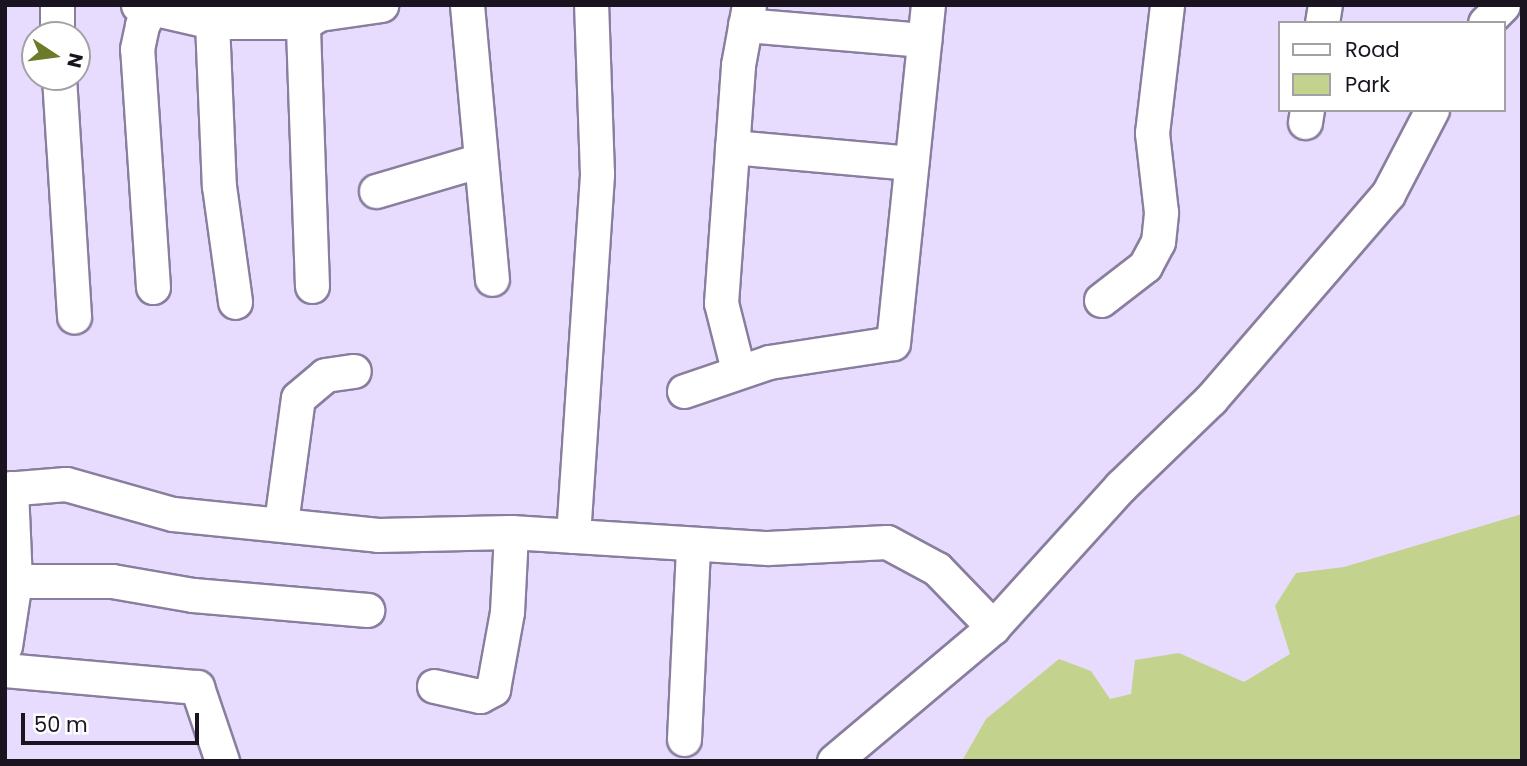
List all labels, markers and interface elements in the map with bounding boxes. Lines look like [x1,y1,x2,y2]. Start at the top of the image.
north arrow [21,21,91,91]
legend [1278,21,1506,112]
text: Road [1345,35,1400,64]
text: N [60,50,90,70]
text: Park [1345,70,1390,99]
scale bar [24,700,203,744]
text: 50 m [34,710,88,739]

